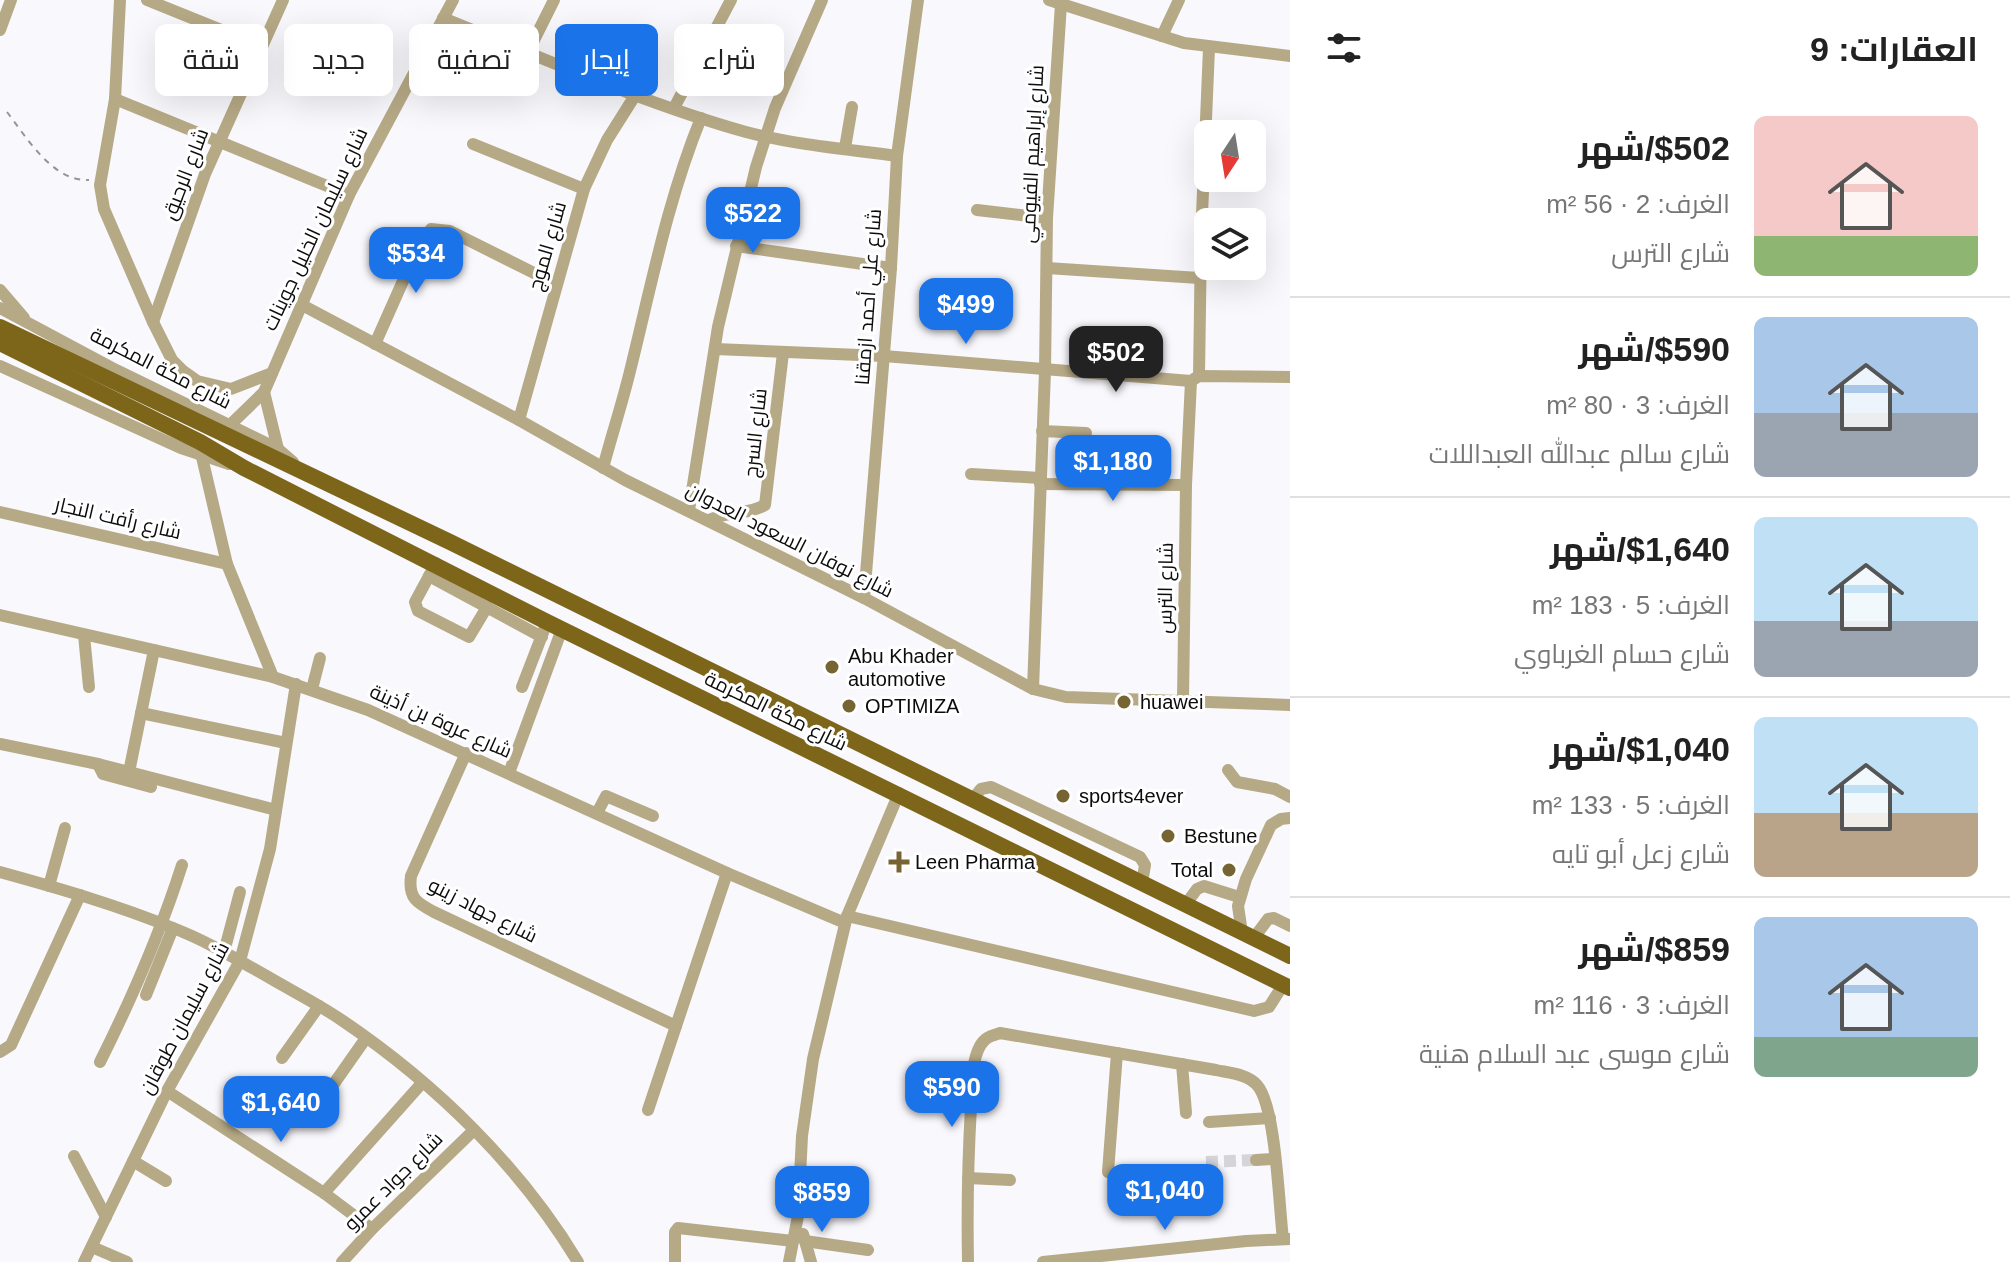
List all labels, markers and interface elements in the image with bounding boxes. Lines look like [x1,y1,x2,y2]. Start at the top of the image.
chip: شقة [155,24,268,96]
chip: جديد [284,24,393,96]
chip: تصفية [409,24,539,96]
chip: إيجار [555,24,658,96]
chip: شراء [674,24,784,96]
icon: filters [1322,26,1366,70]
text: العقارات: 9 [1810,30,1978,68]
street label: شارع إبراهيم الفيومي [1016,64,1053,244]
north arrow [1194,120,1266,192]
map controls [1194,120,1266,280]
street label: شارع سليمان الخليل جوينات [258,124,374,335]
street label: شارع الرحيق [158,125,215,224]
text: $502/شهر [1578,129,1730,167]
icon: home [1818,148,1914,244]
pin: $522 [706,187,800,255]
text: الغرف: 2 · 56 m² [1546,189,1730,219]
text: $522 [724,198,782,228]
street label: شارع الموج [524,199,573,294]
street label: شارع علي أحمد ازمقنا [850,208,890,386]
button: layers [1194,208,1266,280]
pin: $534 [369,227,463,295]
text: $534 [387,238,445,268]
text: شارع الترس [1611,238,1730,268]
pin: $499 [919,278,1013,346]
text: $499 [937,289,995,319]
street label: شارع مكة المكرمة [85,323,235,416]
pin: $502 [1069,326,1163,394]
text: $590/شهر [1578,330,1730,368]
text: $502 [1087,337,1145,367]
icon: home [1818,349,1914,445]
street label: شارع السرج [739,387,774,479]
text: الغرف: 3 · 80 m² [1546,390,1730,420]
pin: $1,180 [1048,435,1178,503]
text: شارع سالم عبدالله العبداللات [1429,439,1730,469]
text: $1,180 [1073,446,1153,476]
street label: شارع نوفان السعود العدوان [681,478,897,605]
street label: شارع رأفت النجار [51,492,184,546]
text: $1,640/شهر [1550,530,1730,568]
street label: شارع الترس [1153,542,1180,634]
icon: home [1818,549,1914,645]
text: الغرف: 5 · 183 m² [1532,590,1730,620]
text: شارع حسام الغرباوي [1514,639,1730,669]
place label: Abu Khader automotive [848,645,954,690]
marker: Abu Khader automotive [823,658,841,676]
street label: شارع مكة المكرمة [700,667,851,758]
street label: شارع عروة بن أذينة [365,679,516,765]
place label: huawei [1140,691,1203,713]
marker: huawei [1115,693,1133,711]
place label: OPTIMIZA [865,695,960,717]
marker: OPTIMIZA [840,697,858,715]
text: $1,040/شهر [1550,730,1730,768]
icon: home [1818,749,1914,845]
place label: sports4ever [1079,785,1184,807]
marker: sports4ever [1054,787,1072,805]
text: الغرف: 5 · 133 m² [1532,790,1730,820]
place label: Bestune [1184,825,1257,847]
marker: Bestune [1159,827,1177,845]
text: شارع زعل أبو تايه [1552,839,1730,869]
place label: Leen Pharma [915,851,1036,873]
marker: Leen Pharma [890,853,908,871]
place label: Total [1171,859,1213,881]
marker: Total [1220,861,1238,879]
street label: شارع جهاد زينو [423,873,541,950]
text: $859/شهر [1578,930,1730,968]
street label: شارع سليمان طوقان [135,938,236,1099]
icon: home [1818,949,1914,1045]
text: الغرف: 3 · 116 m² [1534,990,1730,1020]
text: شارع موسى عبد السلام هنية [1419,1039,1730,1069]
pin: $590 [905,1061,999,1129]
text: $590 [923,1072,981,1102]
pin: $1,640 [216,1076,346,1144]
text: $1,640 [241,1087,321,1117]
street label: شارع جواد عمرو [339,1127,449,1237]
pin: $1,040 [1100,1164,1230,1232]
pin: $859 [775,1166,869,1234]
text: $1,040 [1125,1175,1205,1205]
text: $859 [793,1177,851,1207]

